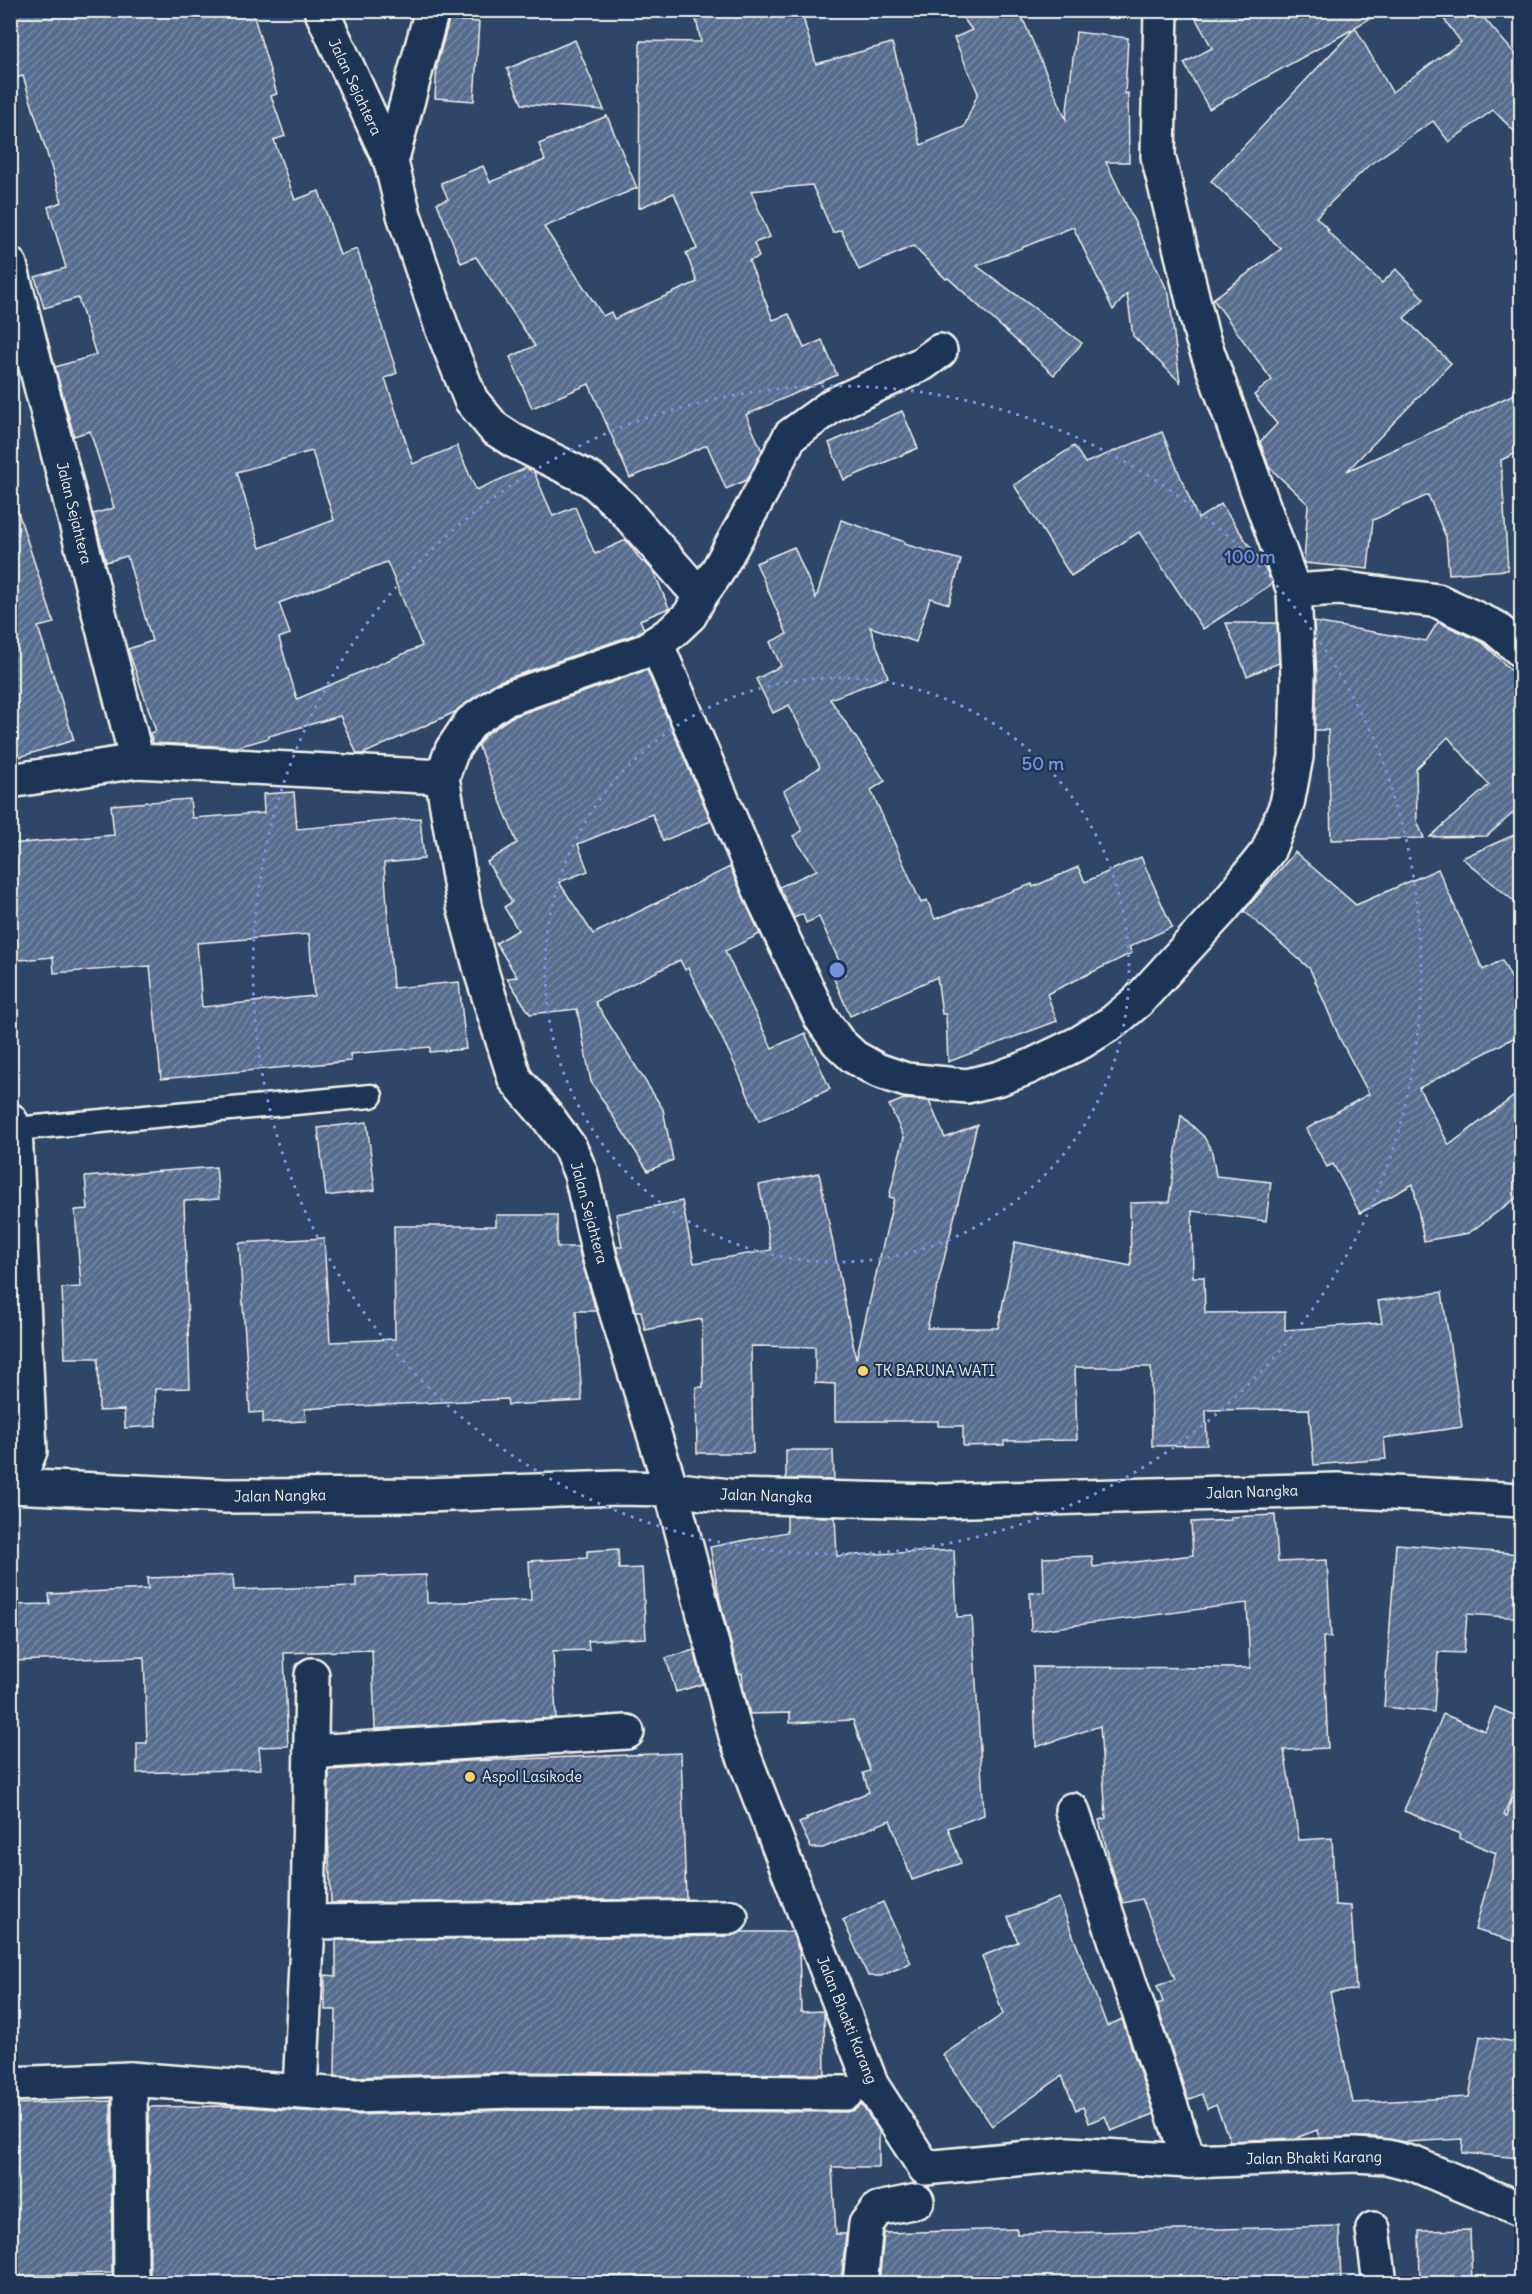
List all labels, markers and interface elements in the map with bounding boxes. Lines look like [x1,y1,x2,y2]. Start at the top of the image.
street label: Jalan Sejahtera [325,35,386,139]
street label: Jalan Sejahtera [53,460,96,566]
text: 100 m [1225,545,1276,568]
text: 50 m [1022,752,1064,775]
centre of rings [827,960,847,980]
street label: Jalan Sejahtera [567,1160,612,1266]
place label: TK BARUNA WATI [875,1361,995,1380]
marker: TK BARUNA WATI [856,1364,870,1378]
street label: Jalan Nangka [1206,1480,1299,1503]
street label: Jalan Nangka [720,1484,813,1507]
street label: Jalan Nangka [234,1485,327,1506]
place label: Aspol Lasikode [482,1767,582,1786]
marker: Aspol Lasikode [463,1770,477,1784]
street label: Jalan Bhakti Karang [813,1953,882,2087]
street label: Jalan Bhakti Karang [1246,2147,1382,2168]

